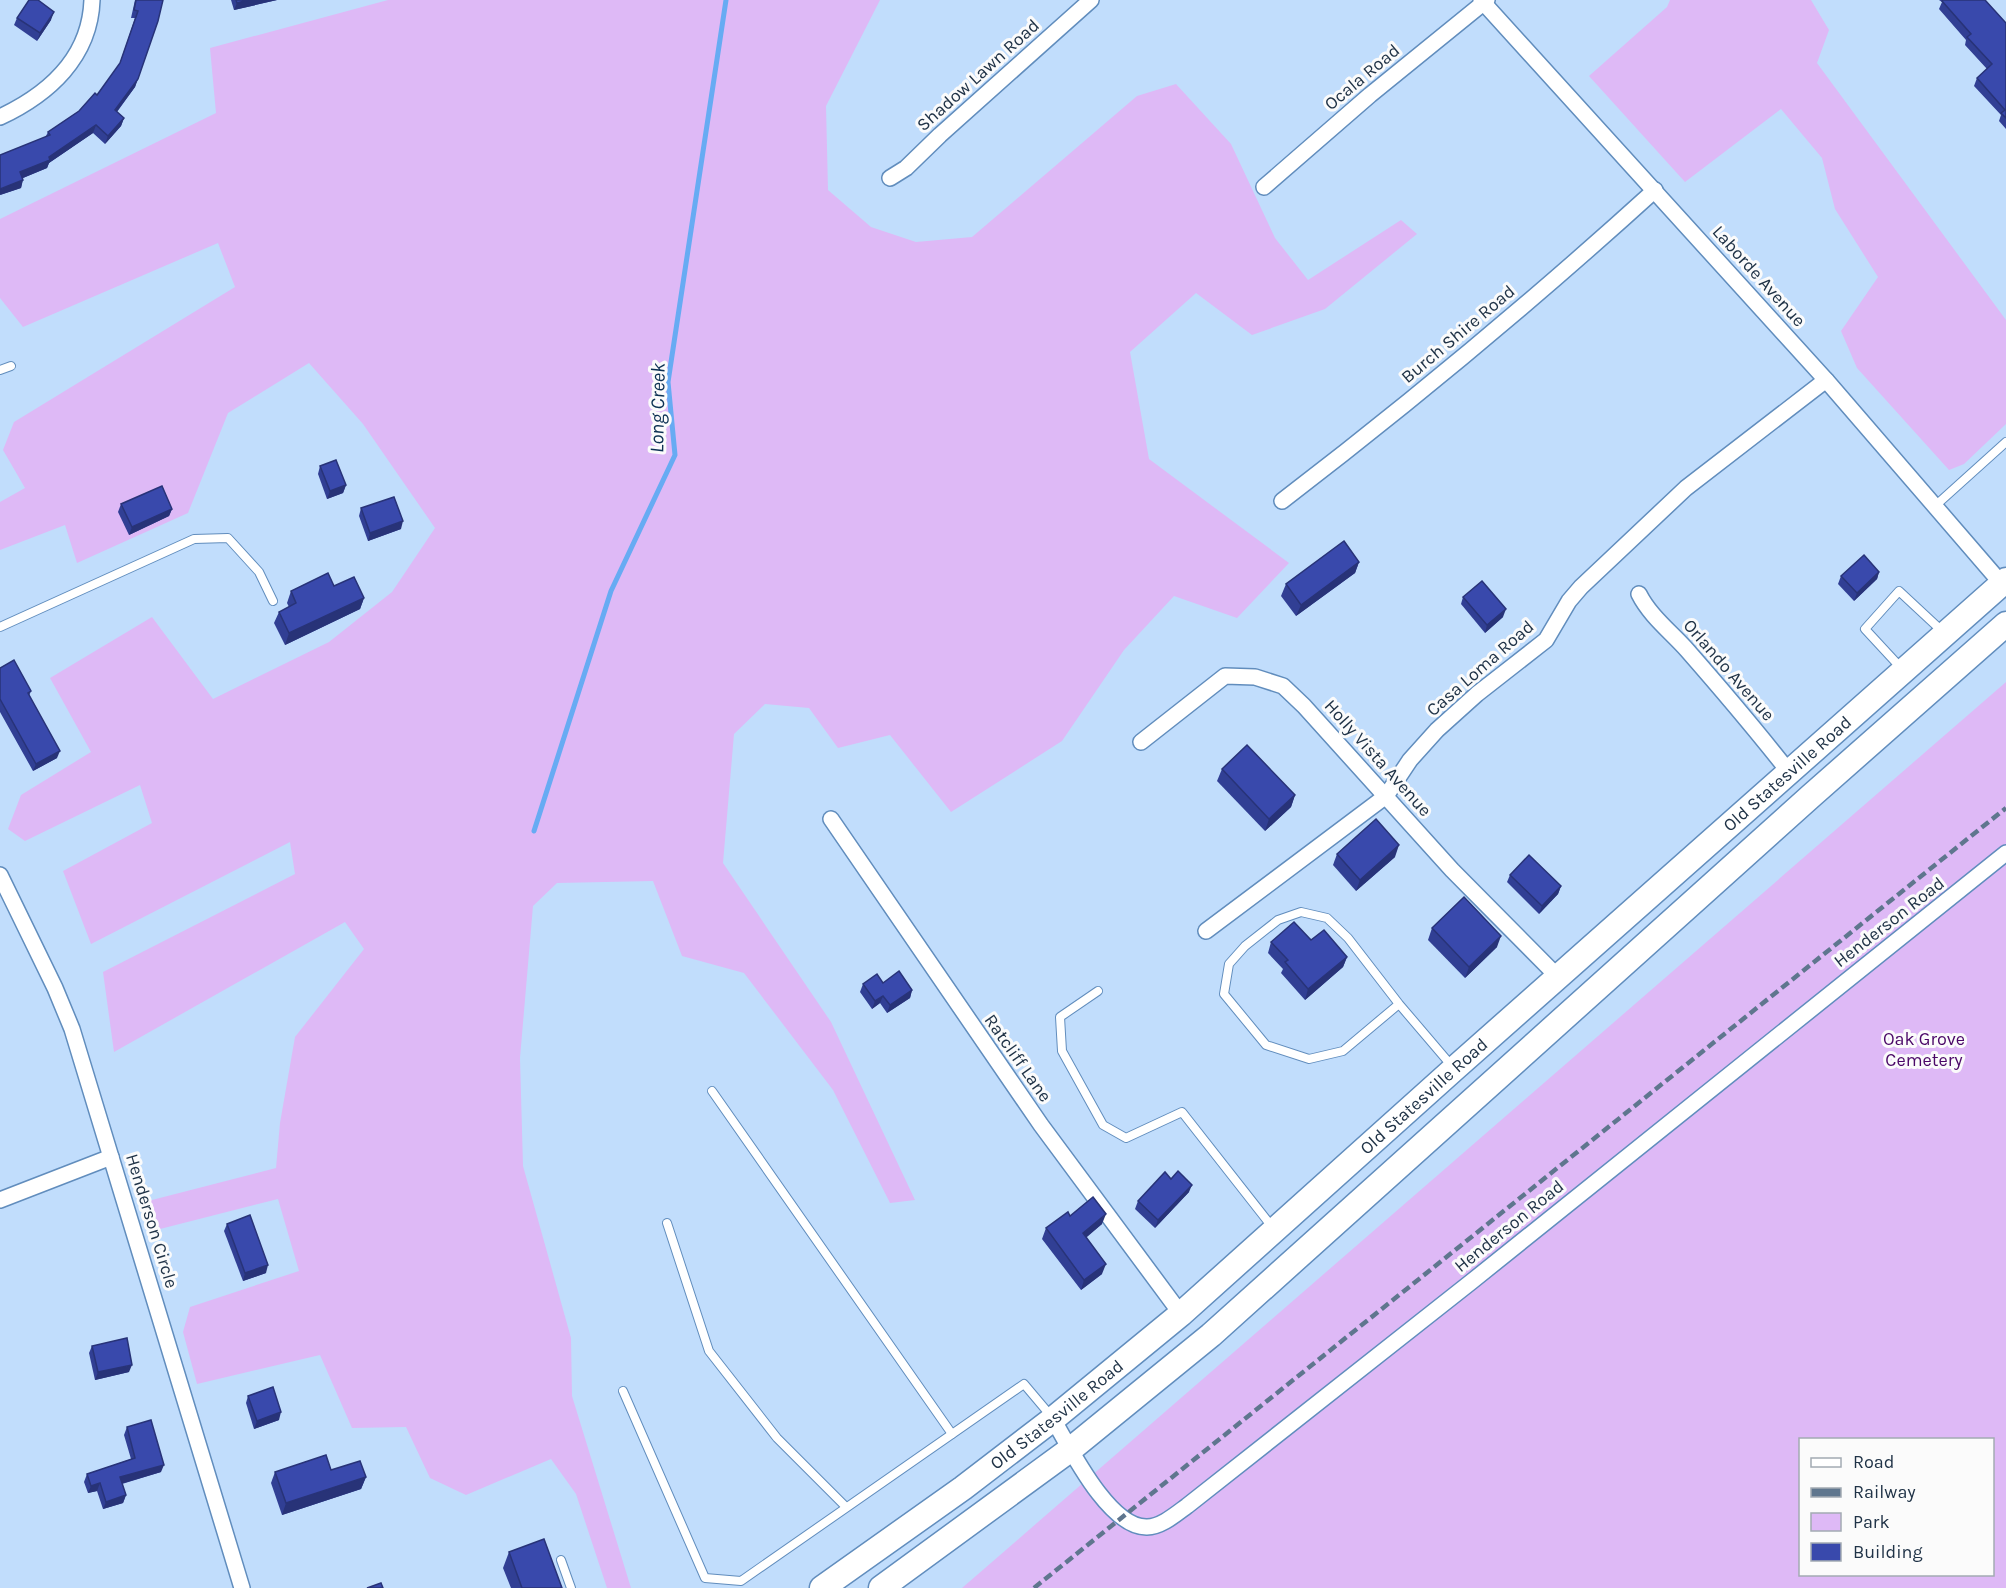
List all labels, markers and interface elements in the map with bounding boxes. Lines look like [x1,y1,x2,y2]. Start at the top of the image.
street label: Shadow Lawn Road [912,14,1044,136]
street label: Ocala Road [1320,39,1404,115]
street label: Laborde Avenue [1708,221,1810,331]
street label: Burch Shire Road [1397,280,1519,388]
water label: Long Creek [645,362,670,453]
street label: Orlando Avenue [1679,614,1779,726]
street label: Casa Loma Road [1422,615,1538,721]
street label: Holly Vista Avenue [1320,695,1436,821]
street label: Old Statesville Road [1719,711,1856,836]
street label: Henderson Road [1829,872,1949,972]
street label: Ratcliff Lane [980,1010,1056,1106]
park label: Oak Grove Cemetery [1883,1028,1965,1071]
street label: Old Statesville Road [1355,1033,1492,1159]
street label: Henderson Circle [121,1151,183,1291]
street label: Henderson Road [1450,1175,1568,1277]
street label: Old Statesville Road [986,1355,1128,1474]
legend [1799,1438,1994,1576]
text: Road [1853,1451,1894,1473]
text: Railway [1853,1481,1916,1503]
text: Park [1853,1511,1890,1533]
text: Building [1853,1541,1923,1563]

